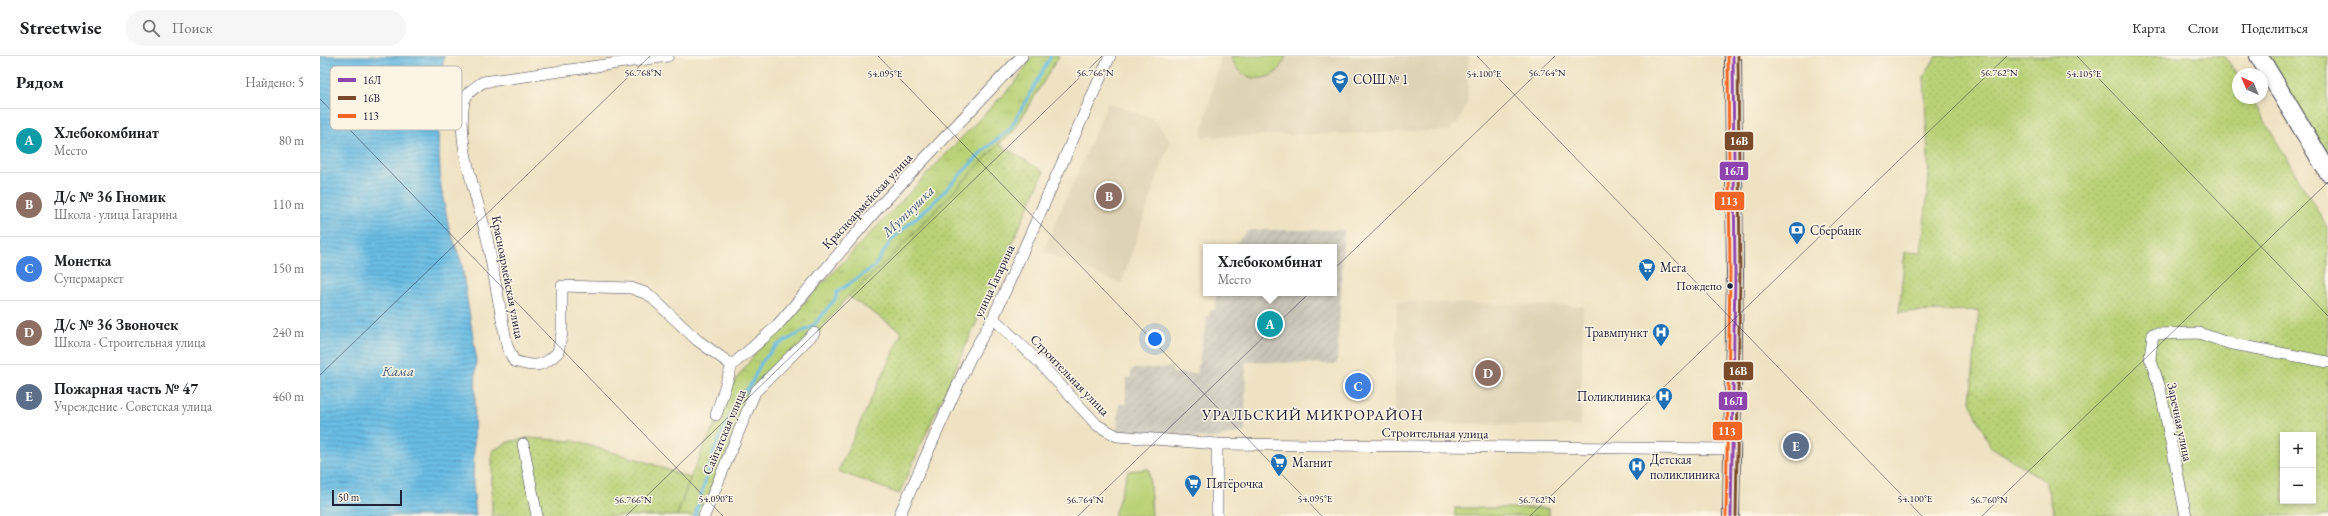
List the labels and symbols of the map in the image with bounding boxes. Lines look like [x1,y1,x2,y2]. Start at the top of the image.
legend [330,66,462,130]
text: 56.768°N [624,66,662,79]
text: 56.766°N [1076,66,1114,79]
text: 56.764°N [1528,66,1566,79]
text: 56.762°N [1980,66,2018,79]
text: 54.095°E [868,67,903,80]
text: 54.100°E [1467,67,1502,80]
text: 54.105°E [2067,67,2102,80]
north arrow [2232,68,2268,104]
school or university icon: СОШ № 1 [1330,69,1350,94]
place label: СОШ № 1 [1353,71,1408,88]
text: 16Л [363,73,382,87]
text: 16В [363,91,381,105]
text: 113 [363,109,379,123]
line badge: 16В [1724,131,1754,151]
text: 16В [1730,134,1748,148]
street label: Красноармейская улица [818,149,916,253]
line badge: 16Л [1719,161,1749,181]
text: 16Л [1724,164,1744,178]
water label: Мутнушка [877,181,938,241]
pin: B [1096,181,1122,211]
line badge: 113 [1714,191,1745,211]
text: 113 [1720,194,1738,208]
street label: Красноармейская улица [488,214,528,341]
bank icon: Сбербанк [1787,220,1807,245]
place label: Сбербанк [1810,222,1862,239]
street label: улица Гагарина [970,241,1019,320]
supermarket icon: Мега [1637,257,1657,282]
place label: Мега [1660,259,1687,276]
place label: Пождепо [1676,278,1722,294]
marker: Пождепо [1725,281,1735,291]
pin: A [1257,309,1283,339]
hospital icon: Травмпункт [1651,322,1671,347]
place label: Травмпункт [1585,324,1649,341]
your location [1145,329,1165,349]
street label: Строительная улица [1027,331,1114,420]
pin: D [1475,358,1501,388]
line badge: 16В [1723,361,1754,381]
water label: Кама [381,362,414,380]
text: 16В [1729,364,1747,378]
pin: C [1345,371,1371,401]
street label: Заречная улица [2163,381,2197,464]
street label: Сайгатская улица [698,386,750,477]
hospital icon: Поликлиника [1654,386,1674,411]
place label: Поликлиника [1577,388,1652,405]
line badge: 16Л [1718,391,1748,411]
text: 16Л [1723,394,1743,408]
district label: УРАЛЬСКИЙ МИКРОРАЙОН [1201,405,1424,424]
line badge: 113 [1712,421,1743,441]
street label: Строительная улица [1381,424,1489,442]
text: 113 [1718,424,1736,438]
pin: E [1783,431,1809,461]
place label: Детская поликлиника [1650,451,1721,483]
supermarket icon: Магнит [1269,452,1289,477]
place label: Магнит [1292,454,1333,471]
hospital icon: Детская поликлиника [1627,456,1647,481]
supermarket icon: Пятёрочка [1183,473,1203,498]
place label: Пятёрочка [1206,475,1264,492]
scale bar [332,488,402,507]
text: 54.090°E [699,492,734,505]
text: 54.095°E [1298,492,1333,505]
text: 54.100°E [1898,492,1933,505]
text: 56.766°N [614,493,652,506]
text: 56.764°N [1066,493,1104,506]
text: 56.762°N [1518,493,1556,506]
text: 56.760°N [1970,493,2008,506]

